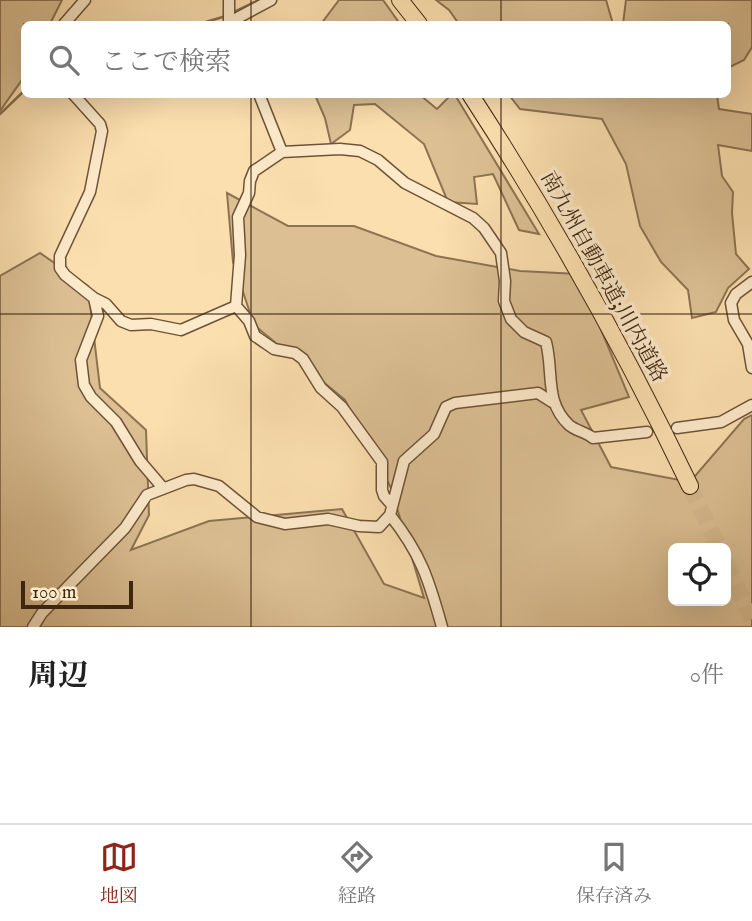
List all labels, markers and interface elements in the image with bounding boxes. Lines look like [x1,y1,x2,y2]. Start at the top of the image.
search box [21,21,731,98]
icon: search [45,41,83,79]
text: ここで検索 [101,46,231,79]
street label: 南九州自動車道;川内道路 [534,167,672,387]
map controls [668,543,731,606]
button: locate [668,543,731,606]
scale bar [21,578,133,610]
text: 100 m [32,581,76,605]
text: 周辺 [28,658,88,696]
text: 0件 [690,661,724,690]
tab: 地図 [100,838,138,909]
tab: 経路 [338,838,376,909]
tab: 保存済み [576,838,652,909]

